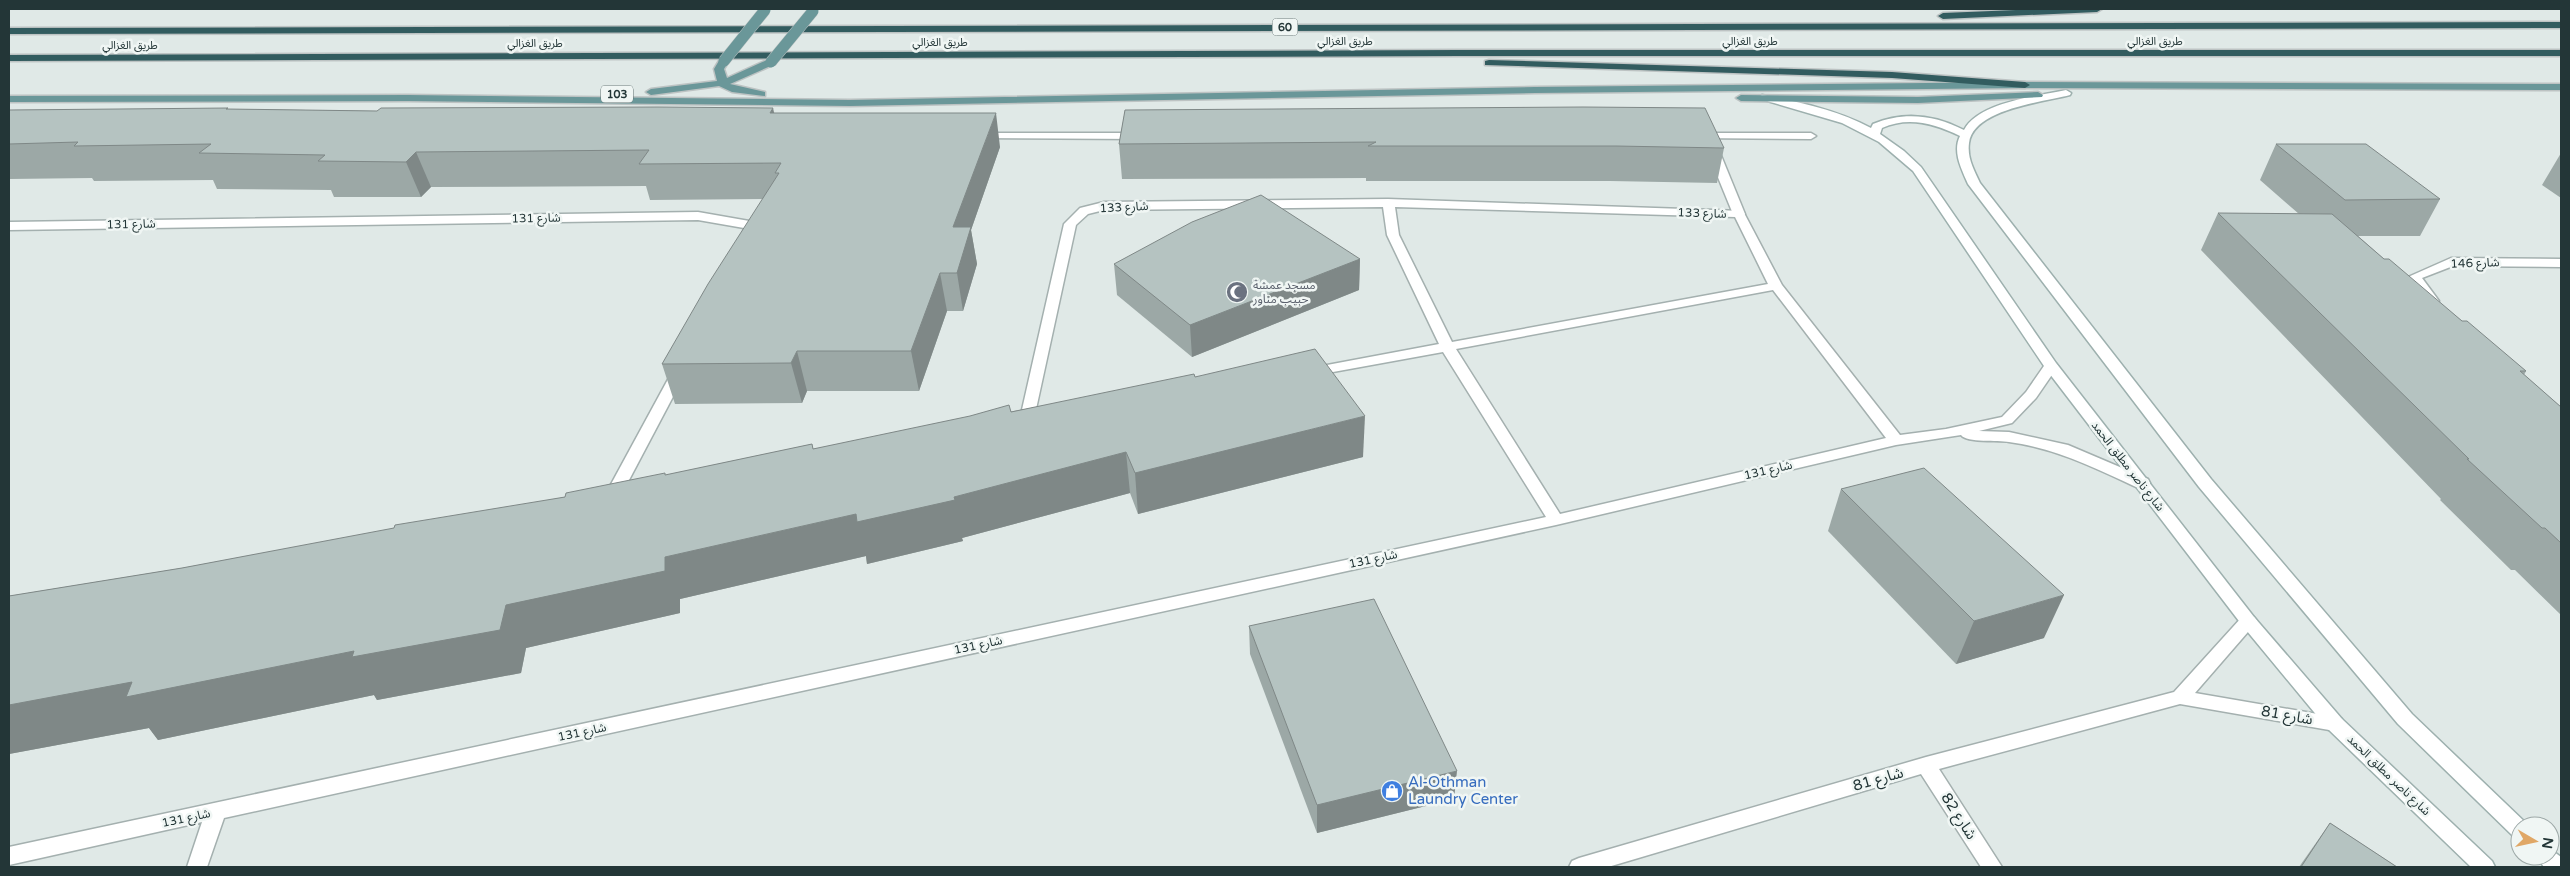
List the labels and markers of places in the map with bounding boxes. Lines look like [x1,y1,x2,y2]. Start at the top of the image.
place label: مسجد عمشة حبيب مناور [1252,278,1316,306]
mosque icon: مسجد عمشة حبيب مناور [1225,280,1249,304]
place label: Al-Othman Laundry Center [1408,773,1518,808]
shop icon: Al-Othman Laundry Center [1380,779,1404,803]

